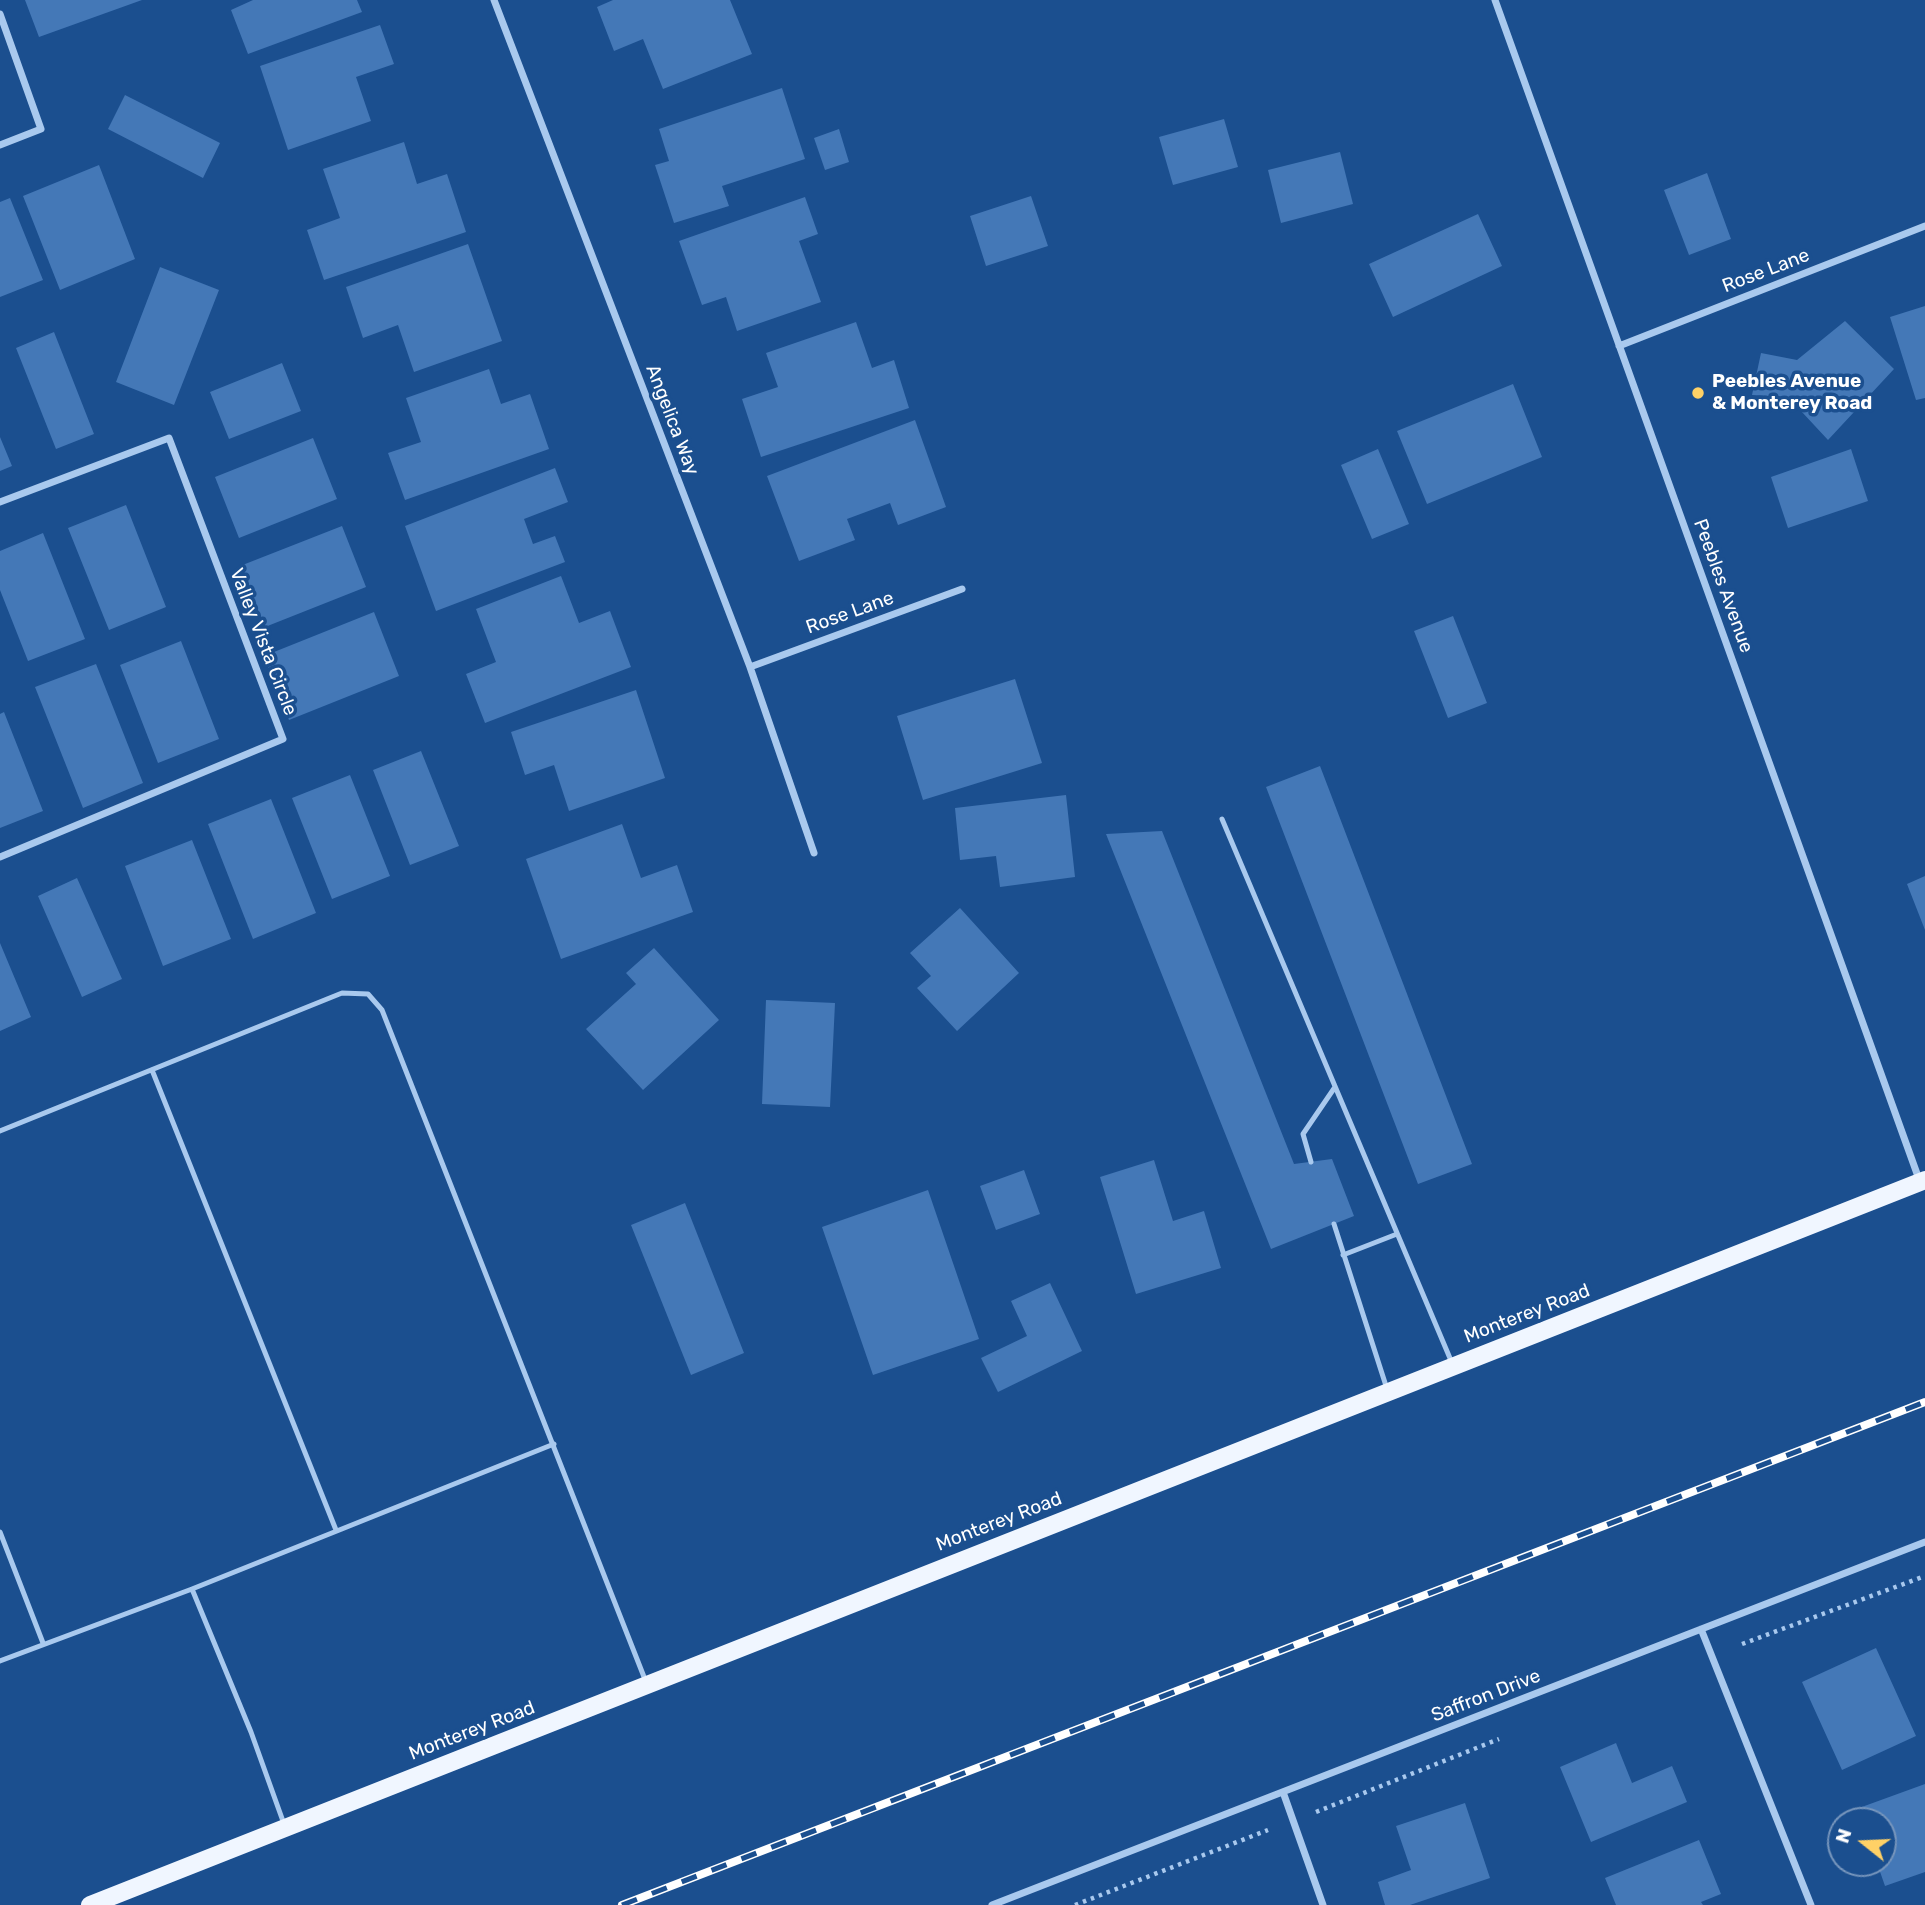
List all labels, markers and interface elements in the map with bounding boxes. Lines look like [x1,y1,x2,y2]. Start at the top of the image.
street label: Rose Lane [1719,244,1813,298]
street label: Angelica Way [640,361,704,479]
place label: Peebles Avenue & Monterey Road [1712,371,1872,415]
marker: Peebles Avenue & Monterey Road [1690,385,1706,401]
street label: Peebles Avenue [1688,516,1758,656]
street label: Valley Vista Circle [224,565,302,719]
street label: Rose Lane [803,587,897,639]
street label: Monterey Road [1461,1280,1593,1348]
street label: Monterey Road [933,1488,1065,1556]
street label: Saffron Drive [1428,1665,1544,1727]
street label: Monterey Road [406,1697,538,1765]
north arrow [1827,1807,1897,1877]
text: N [1830,1826,1857,1846]

